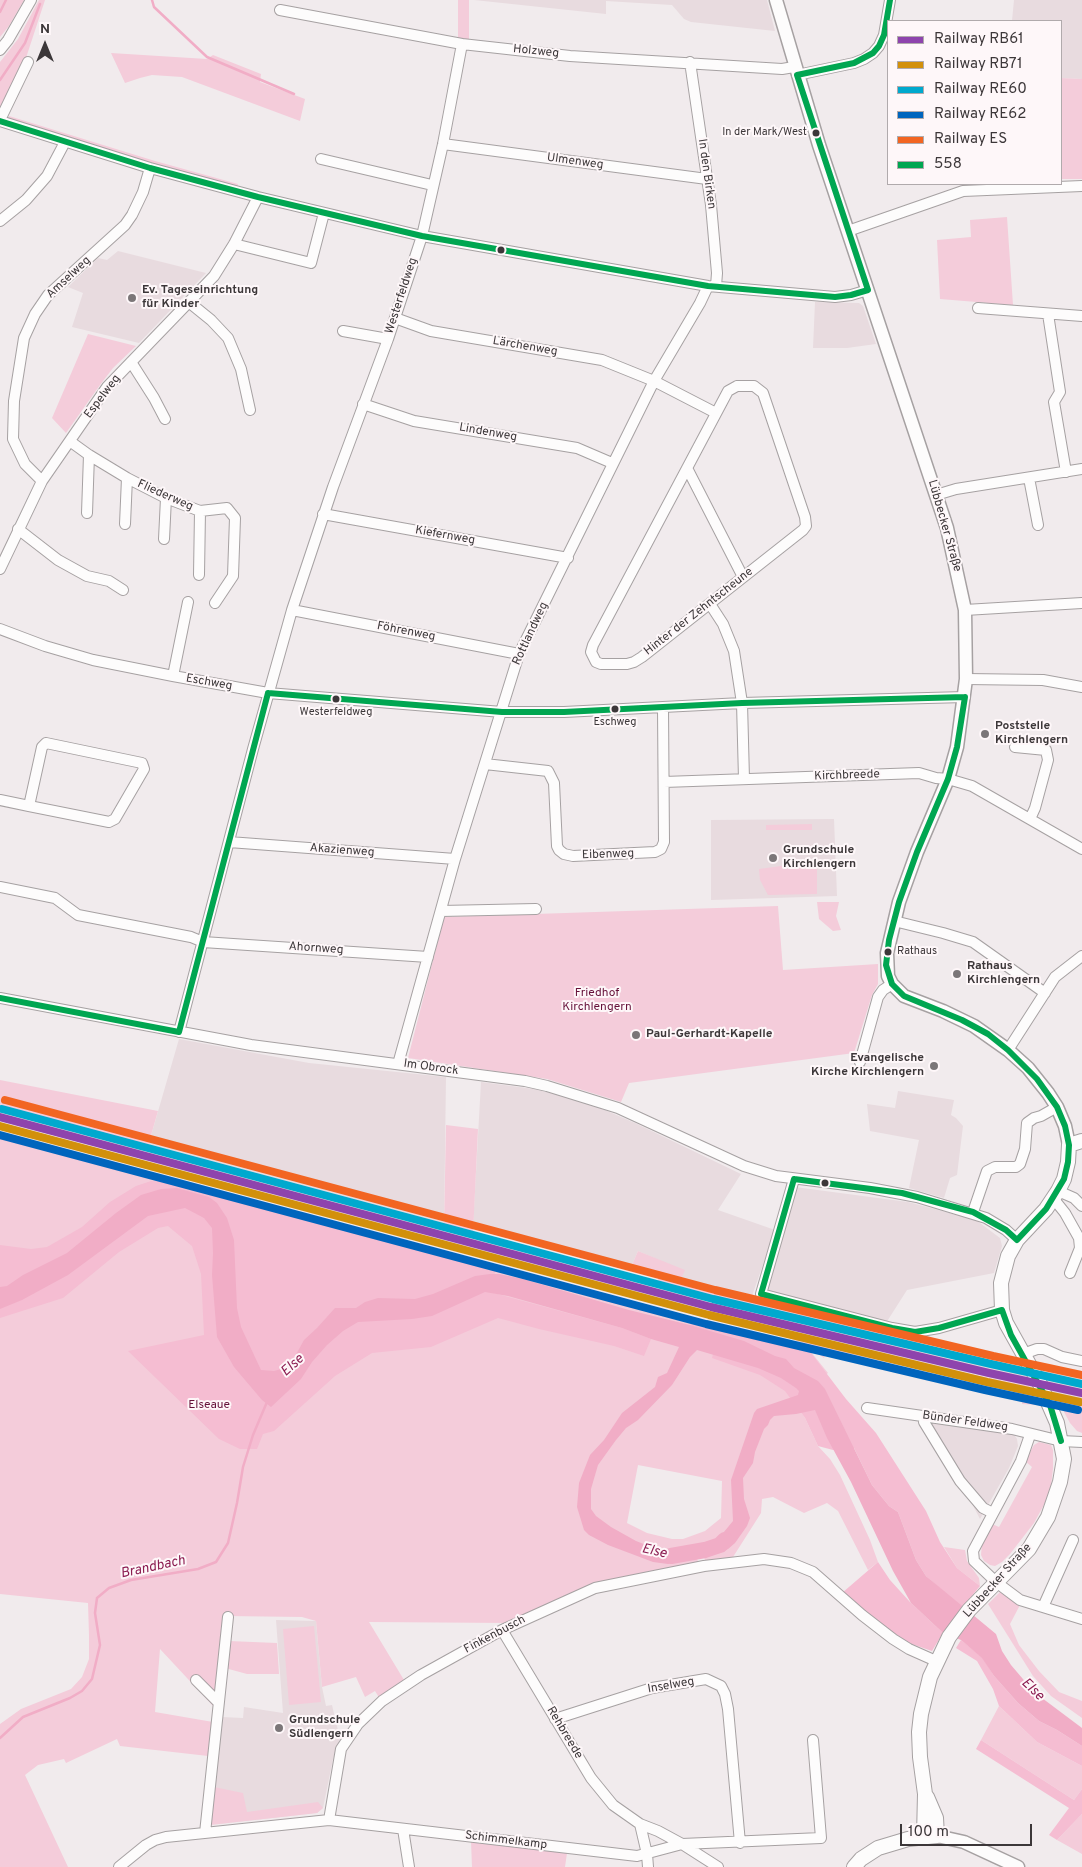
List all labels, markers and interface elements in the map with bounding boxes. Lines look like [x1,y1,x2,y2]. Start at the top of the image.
north arrow [20,20,70,70]
legend [887,20,1062,185]
text: N [40,21,50,38]
text: Railway RB61 [934,30,1024,49]
street label: Holzweg [512,42,560,62]
text: Railway RB71 [934,55,1023,74]
text: Railway RE60 [934,80,1027,99]
text: Railway RE62 [934,105,1026,124]
place label: In der Mark/West [722,126,807,140]
marker: In der Mark/West [811,128,821,138]
text: Railway ES [934,130,1007,149]
street label: In den Birken [694,138,718,210]
street label: Ulmenweg [546,151,604,173]
text: 558 [934,155,962,174]
unlabelled marker [496,245,506,255]
street label: Amselweg [44,254,94,302]
street label: Westerfeldweg [383,256,421,336]
place label: Ev. Tageseinrichtung für Kinder [142,284,258,312]
marker: Ev. Tageseinrichtung für Kinder [126,292,138,304]
street label: Lärchenweg [492,334,558,360]
street label: Espelweg [82,372,124,422]
street label: Lindenweg [458,421,518,445]
street label: Fliederweg [135,477,195,515]
street label: Lübbecker Straße [924,478,964,574]
street label: Kiefernweg [414,524,476,548]
street label: Hinter der Zehntscheune [642,565,756,659]
street label: Rottlandweg [510,600,552,668]
street label: Föhrenweg [376,619,436,645]
street label: Eschweg [185,672,233,694]
marker: Westerfeldweg [331,694,341,704]
marker: Eschweg [610,704,620,714]
place label: Westerfeldweg [300,706,372,720]
place label: Eschweg [593,716,637,730]
place label: Poststelle Kirchlengern [995,720,1068,748]
marker: Poststelle Kirchlengern [979,728,991,740]
street label: Kirchbreede [814,768,880,784]
street label: Akazienweg [309,842,375,860]
place label: Grundschule Kirchlengern [783,844,856,872]
street label: Eibenweg [582,847,634,863]
marker: Grundschule Kirchlengern [767,852,779,864]
street label: Ahornweg [288,940,344,958]
place label: Rathaus [897,945,937,959]
marker: Rathaus [883,947,893,957]
place label: Rathaus Kirchlengern [967,960,1040,988]
marker: Rathaus Kirchlengern [951,968,963,980]
park label: Friedhof Kirchlengern [562,987,632,1015]
place label: Paul-Gerhardt-Kapelle [646,1028,772,1042]
marker: Paul-Gerhardt-Kapelle [630,1029,642,1041]
place label: Evangelische Kirche Kirchlengern [811,1052,924,1080]
street label: Im Obrock [403,1057,459,1079]
marker: Evangelische Kirche Kirchlengern [928,1060,940,1072]
unlabelled marker [820,1178,830,1188]
water label: Else [278,1351,308,1381]
park label: Elseaue [188,1399,230,1413]
street label: Bünder Feldweg [921,1409,1009,1435]
water label: Else [640,1541,668,1563]
street label: Lübbecker Straße [961,1541,1035,1621]
water label: Brandbach [119,1553,187,1583]
street label: Finkenbusch [462,1613,528,1657]
street label: Inselweg [647,1675,695,1697]
water label: Else [1017,1675,1047,1705]
street label: Rehbreede [543,1704,585,1762]
place label: Grundschule Südlengern [289,1714,360,1742]
marker: Grundschule Südlengern [273,1722,285,1734]
scale bar [902,1814,1034,1846]
text: 100 m [908,1823,949,1842]
street label: Schimmelkamp [464,1829,548,1853]

